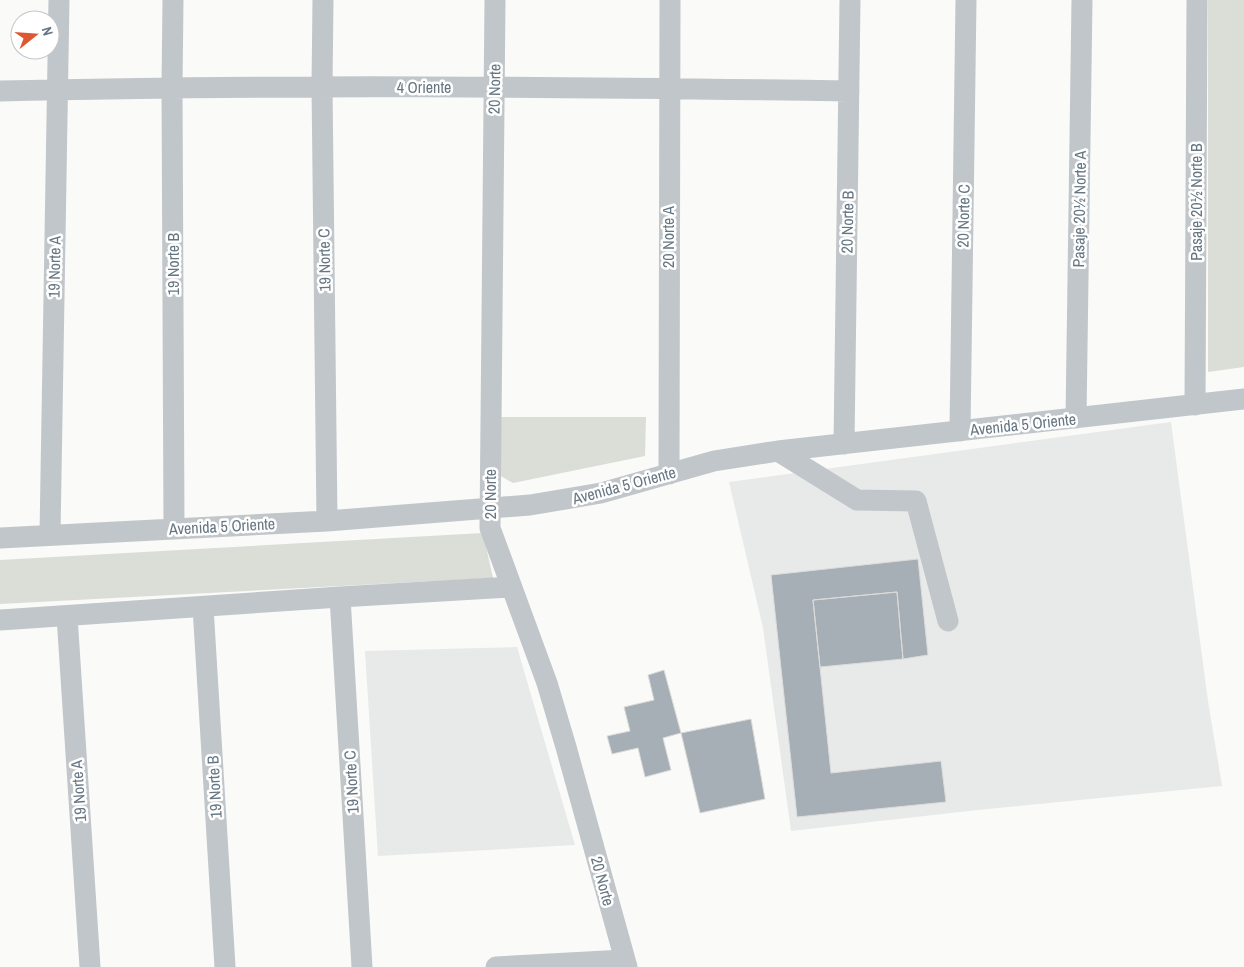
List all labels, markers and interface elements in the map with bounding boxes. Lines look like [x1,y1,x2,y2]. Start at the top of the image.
north arrow [10,10,60,60]
text: N [38,25,57,38]
street label: 20 Norte [483,64,505,114]
street label: 4 Oriente [397,76,451,98]
street label: Pasaje 20½ Norte B [1185,143,1207,261]
street label: Pasaje 20½ Norte A [1067,150,1091,268]
street label: 20 Norte C [951,184,975,248]
street label: 20 Norte B [835,190,859,254]
street label: 20 Norte A [657,206,679,268]
street label: 19 Norte C [312,228,336,292]
street label: 19 Norte B [162,232,184,295]
street label: 19 Norte A [42,236,66,298]
street label: Avenida 5 Oriente [968,408,1077,441]
street label: Avenida 5 Oriente [569,461,678,510]
street label: 20 Norte [479,469,501,519]
street label: Avenida 5 Oriente [167,512,276,540]
street label: 19 Norte C [338,750,364,814]
street label: 19 Norte B [201,755,227,819]
street label: 19 Norte A [65,759,91,823]
street label: 20 Norte [586,854,620,908]

